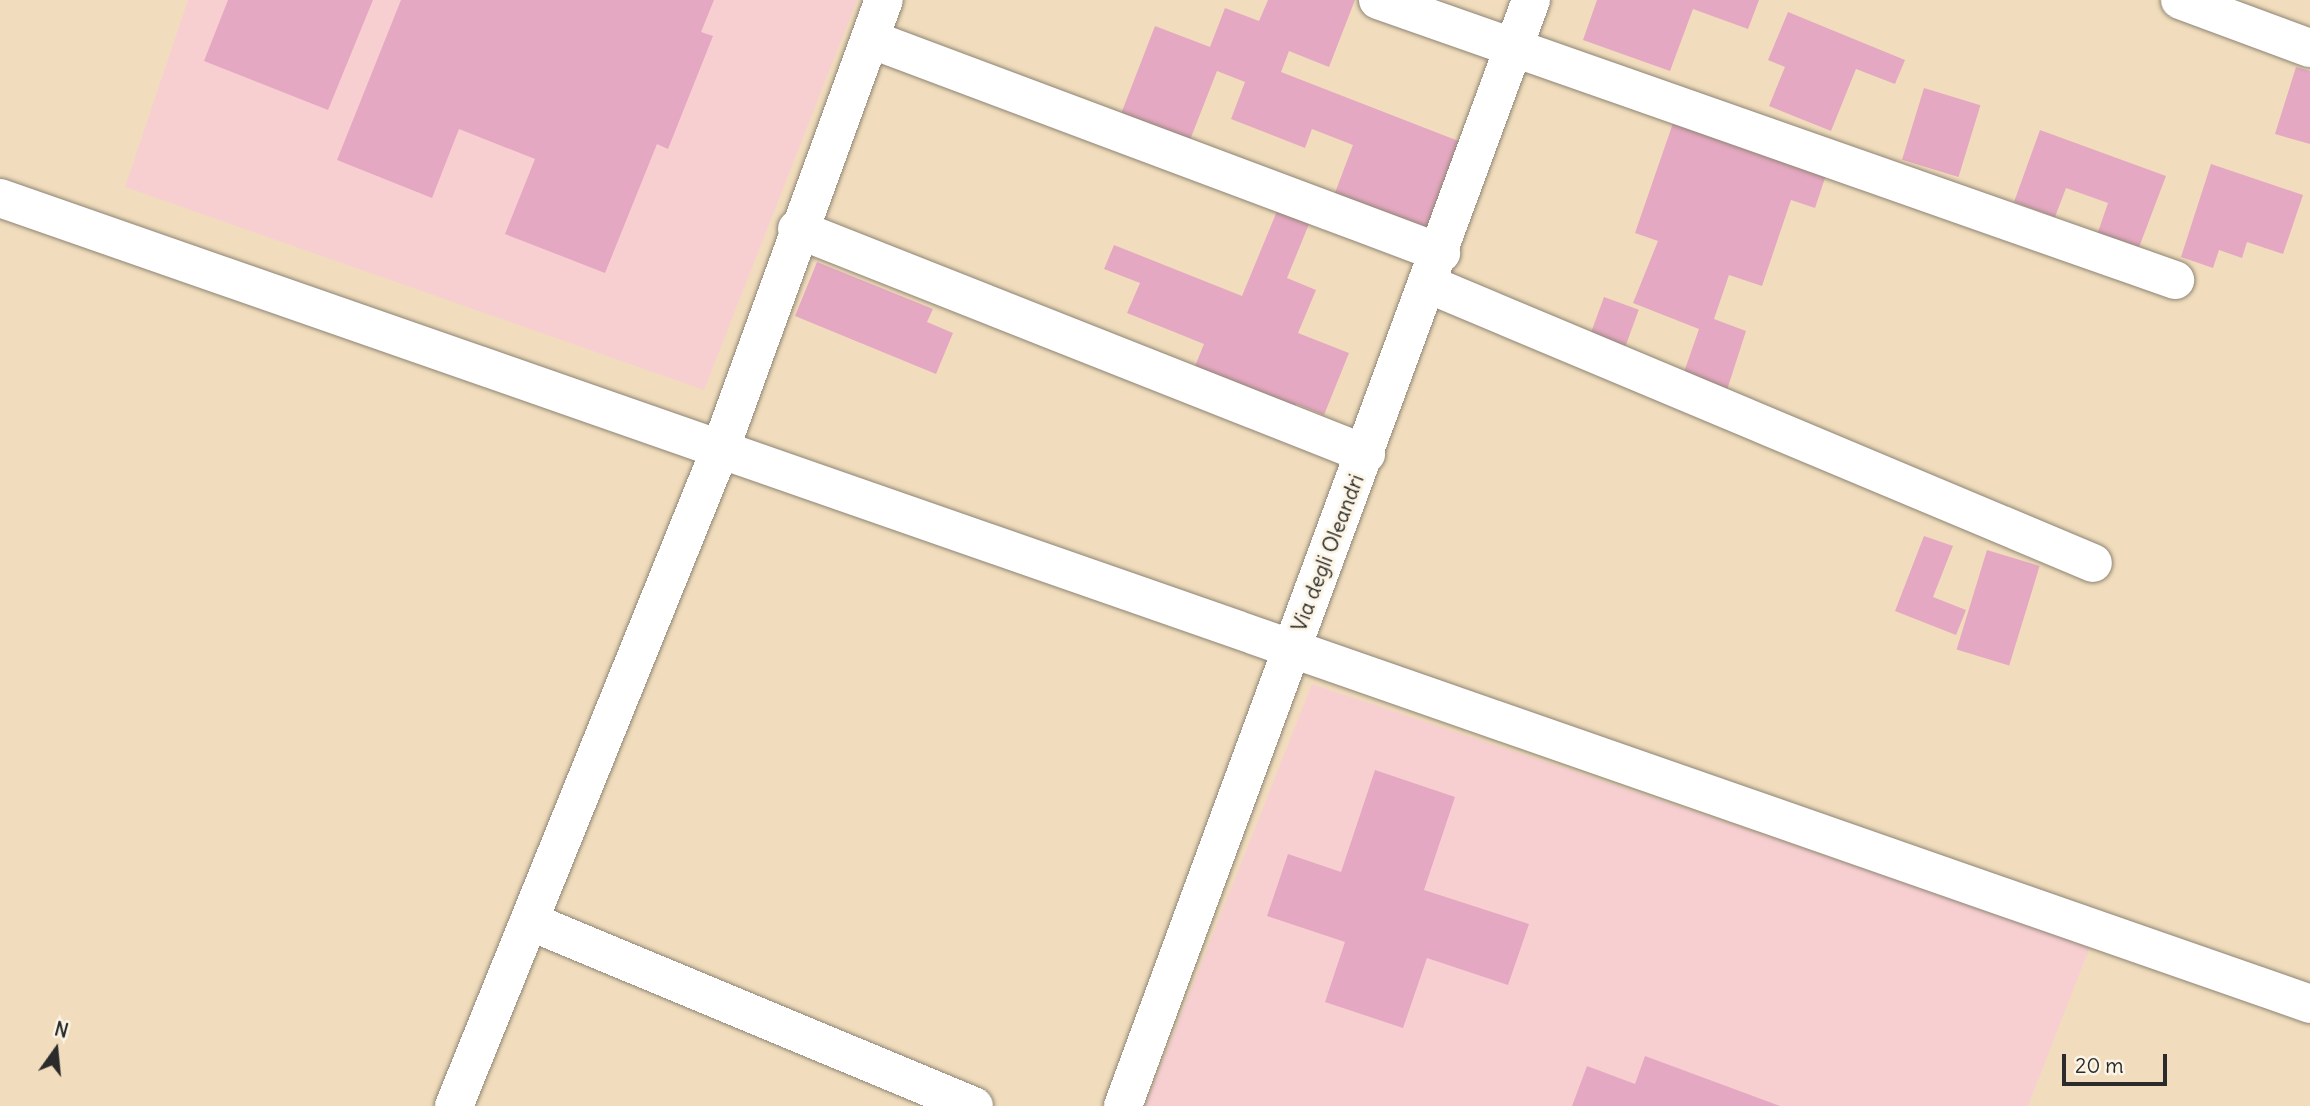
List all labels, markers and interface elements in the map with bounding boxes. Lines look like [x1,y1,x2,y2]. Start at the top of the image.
street label: Via degli Oleandri [1286,471,1370,635]
north arrow [21,1015,91,1085]
text: N [52,1016,71,1043]
scale bar [2065,1040,2170,1084]
text: 20 m [2075,1052,2124,1079]

